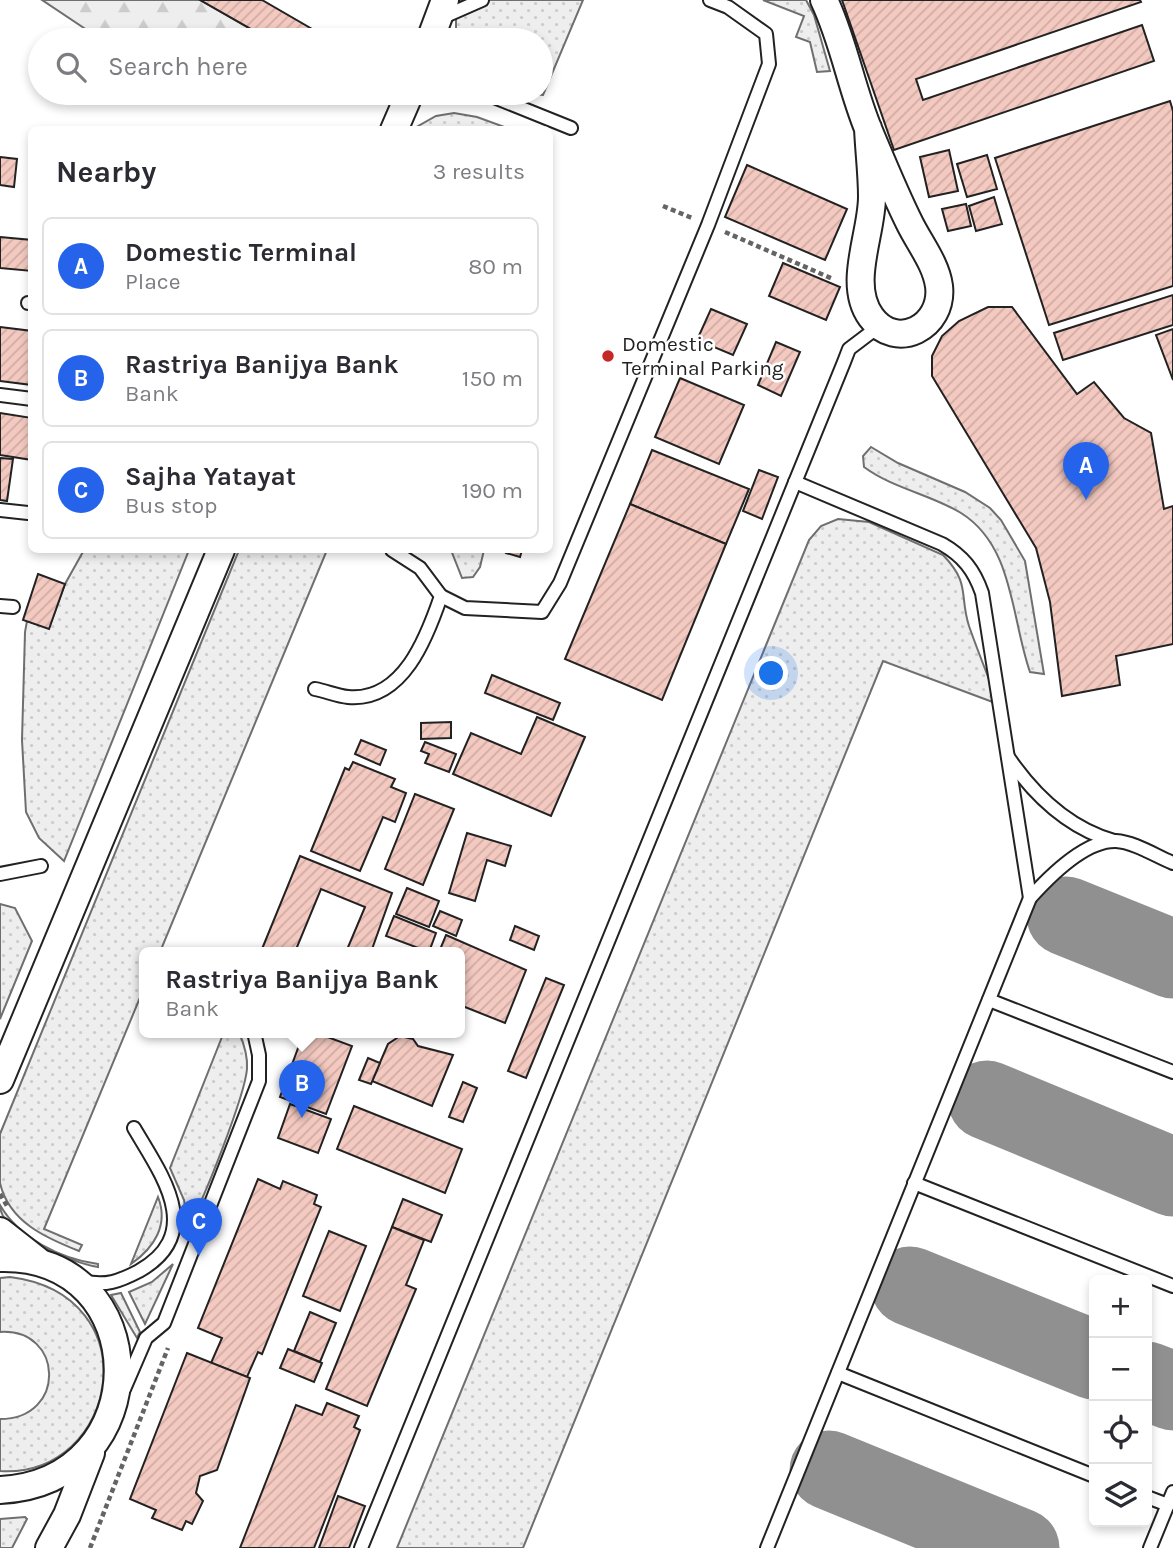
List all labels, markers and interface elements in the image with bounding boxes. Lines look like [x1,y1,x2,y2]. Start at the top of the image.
search box [28,28,553,105]
icon: search [52,48,90,86]
text: Search here [108,51,248,82]
text: Nearby [56,154,156,190]
text: 3 results [433,158,525,185]
text: Domestic Terminal [125,237,357,268]
text: A [74,253,88,280]
text: 80 m [468,253,523,280]
text: Place [125,268,181,295]
place label: Domestic Terminal Parking [622,332,784,380]
marker: Domestic Terminal Parking [600,348,616,364]
text: Rastriya Banijya Bank [125,349,399,380]
text: B [74,365,88,392]
text: 150 m [462,365,523,392]
text: Bank [125,380,179,407]
pin: A [1063,442,1109,500]
text: Sajha Yatayat [125,461,296,492]
text: C [74,477,88,504]
text: 190 m [461,477,523,504]
text: Bus stop [125,492,218,519]
your location [754,656,788,690]
popup [139,947,465,1038]
text: Rastriya Banijya Bank [165,964,439,995]
text: Bank [165,995,219,1022]
pin: B [279,1060,325,1118]
pin: C [176,1198,222,1256]
map controls [1089,1275,1152,1527]
button: + [1089,1275,1152,1338]
button: − [1089,1338,1152,1401]
button: locate [1089,1401,1152,1464]
button: layers [1089,1464,1152,1527]

